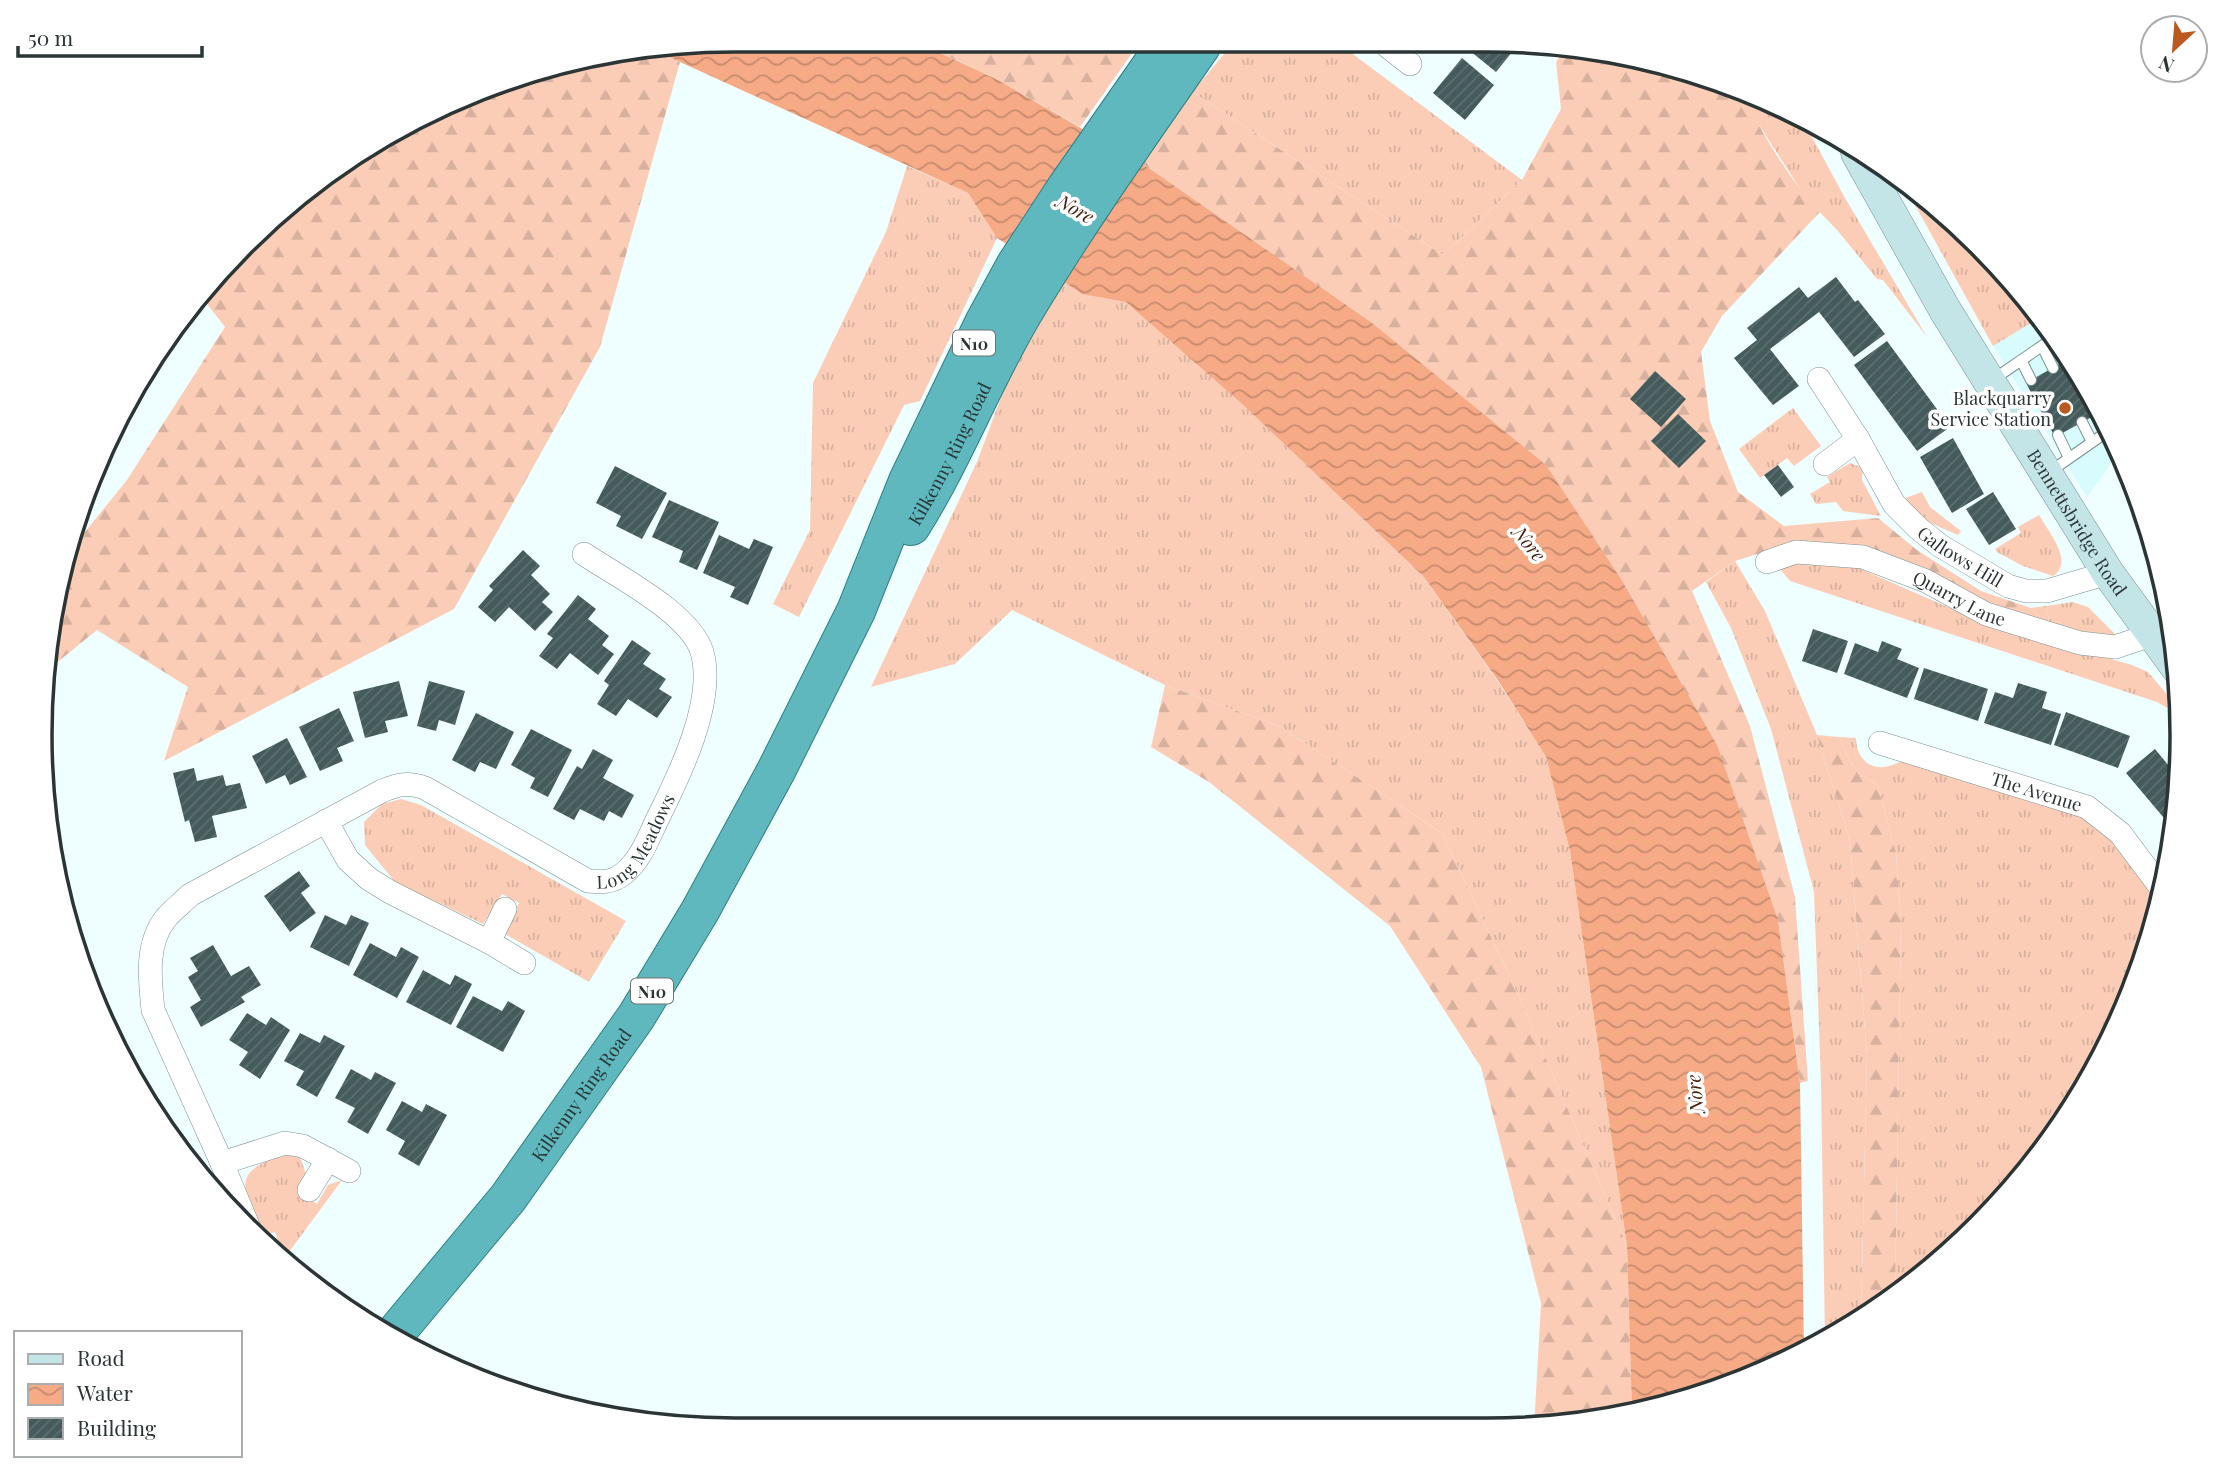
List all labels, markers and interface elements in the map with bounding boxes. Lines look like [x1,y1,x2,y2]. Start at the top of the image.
scale bar [18,14,201,58]
north arrow [2139,14,2209,84]
text: 50 m [28,23,74,51]
text: N [2154,50,2178,80]
water label: Nore [1051,186,1099,229]
road number: N10 [953,330,995,356]
street label: Kilkenny Ring Road [902,378,996,530]
place label: Blackquarry Service Station [1930,386,2051,431]
marker: Blackquarry Service Station [2057,400,2073,416]
street label: Bennettsbridge Road [2022,444,2133,601]
water label: Nore [1506,518,1552,566]
street label: Gallows Hill [1913,520,2008,592]
street label: Quarry Lane [1910,565,2009,631]
street label: The Avenue [1988,766,2085,817]
street label: Long Meadows [596,790,680,894]
road number: N10 [631,979,673,1004]
street label: Kilkenny Ring Road [526,1023,637,1166]
water label: Nore [1679,1073,1709,1117]
legend [14,1331,242,1457]
text: Road [77,1343,125,1371]
text: Water [76,1378,133,1406]
text: Building [77,1413,156,1441]

